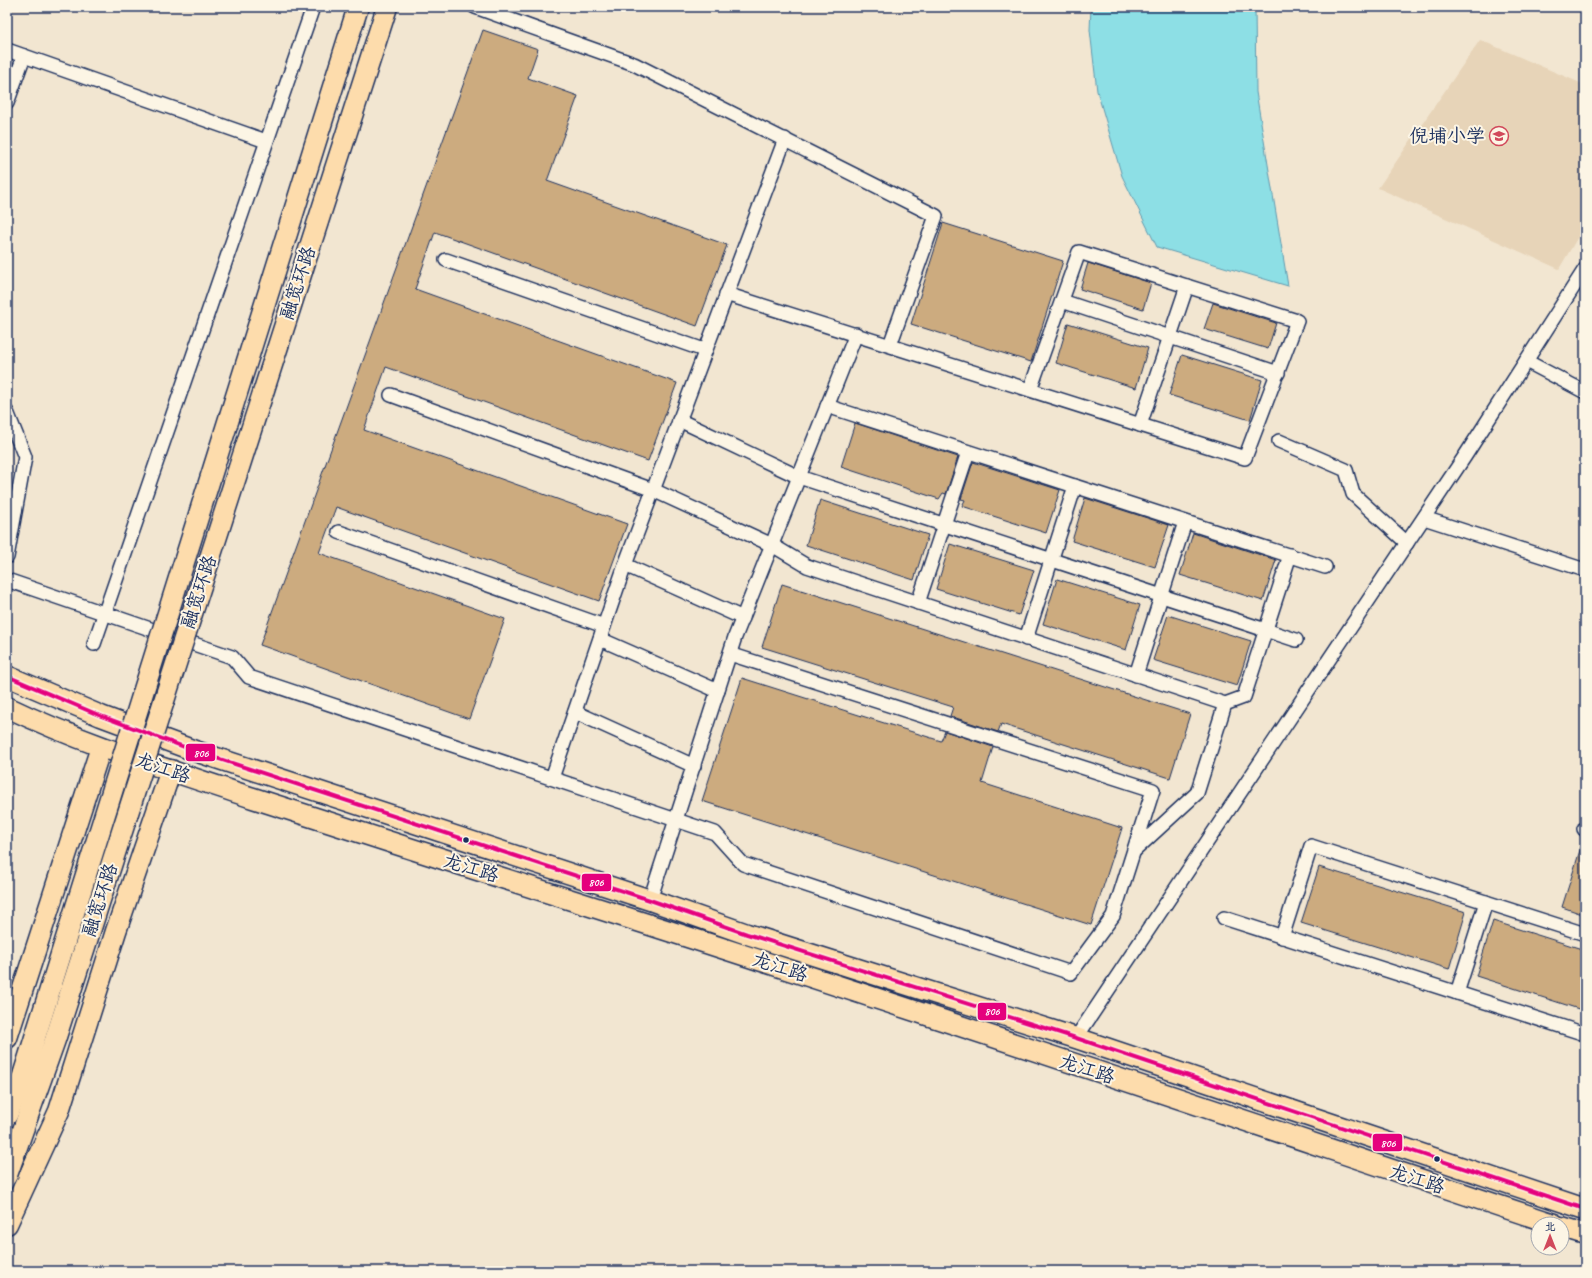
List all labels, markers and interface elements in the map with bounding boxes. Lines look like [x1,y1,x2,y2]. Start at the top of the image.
place label: 倪埔小学 [1409,124,1485,148]
school or university icon: 倪埔小学 [1488,125,1510,147]
street label: 融宽环路 [275,243,321,323]
street label: 融宽环路 [176,552,222,632]
line badge: 806 [185,743,216,762]
text: 806 [193,746,209,760]
street label: 龙江路 [132,747,194,789]
unlabelled marker [461,835,471,845]
street label: 龙江路 [440,848,502,888]
street label: 融宽环路 [77,860,123,940]
line badge: 806 [581,873,612,892]
text: 806 [588,875,604,889]
street label: 龙江路 [749,947,811,987]
line badge: 806 [977,1002,1007,1021]
text: 806 [984,1004,1000,1018]
street label: 龙江路 [1056,1049,1118,1089]
line badge: 806 [1372,1133,1403,1152]
text: 806 [1380,1136,1396,1150]
unlabelled marker [1432,1154,1442,1164]
street label: 龙江路 [1386,1159,1448,1199]
north arrow [1530,1216,1570,1256]
text: 北 [1545,1219,1556,1233]

